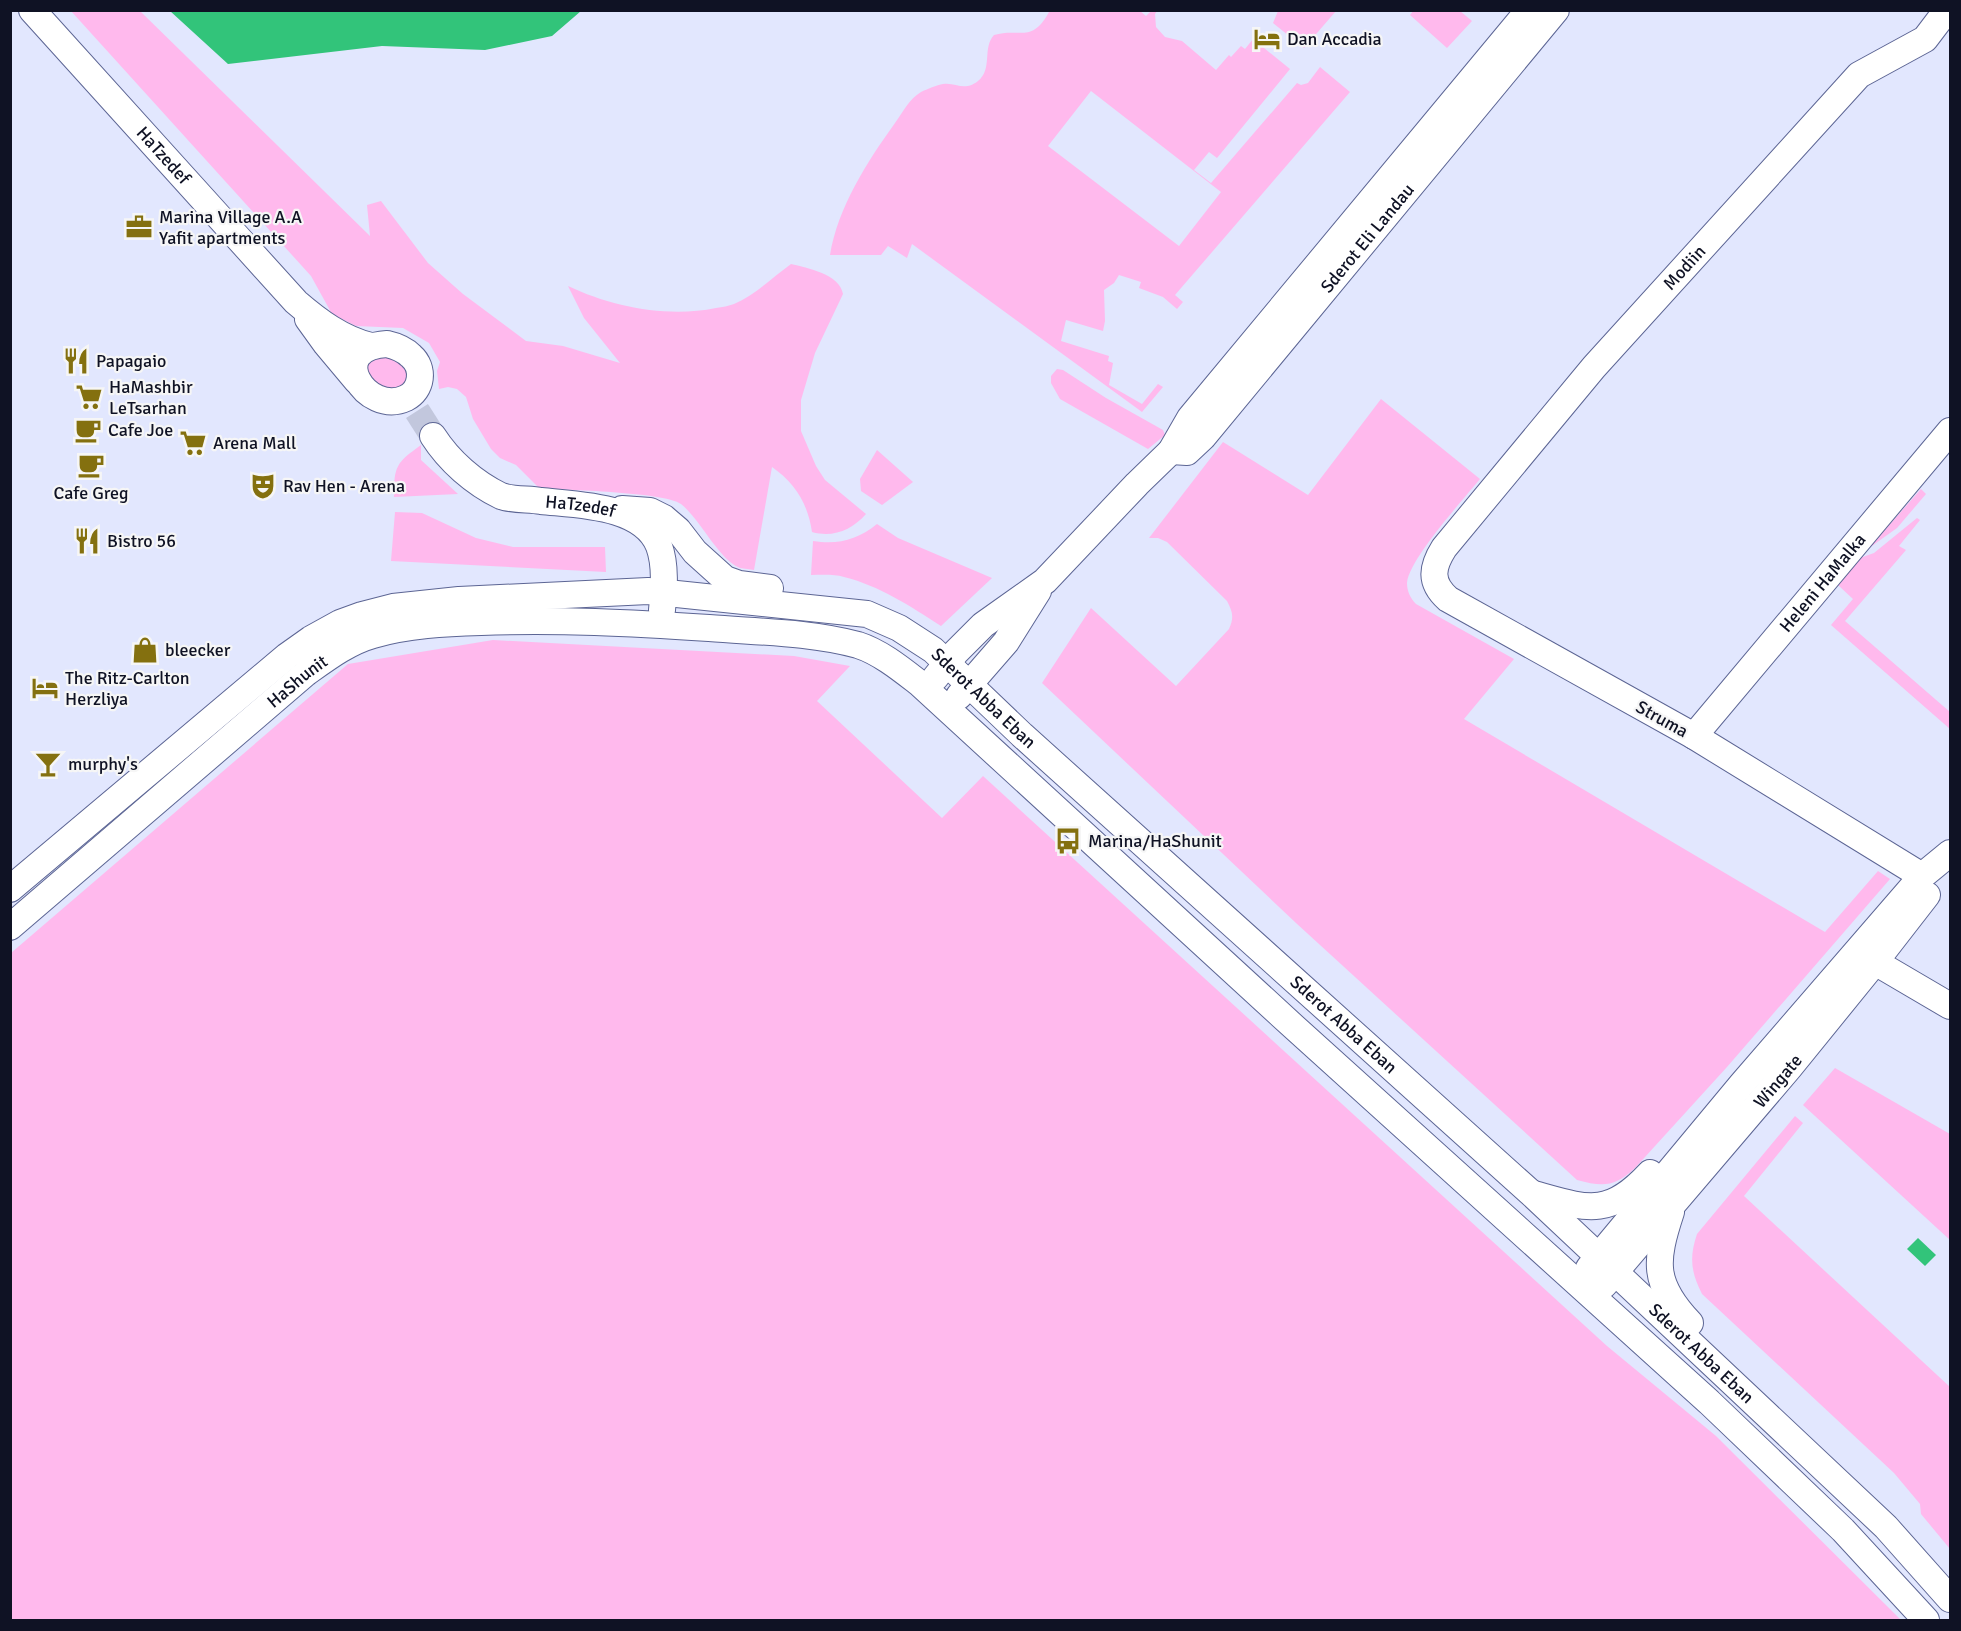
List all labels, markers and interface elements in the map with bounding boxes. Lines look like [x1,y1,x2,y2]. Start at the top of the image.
hotel icon: Dan Accadia [1252,24,1282,54]
place label: Dan Accadia [1287,28,1382,50]
street label: HaTzedef [132,122,196,190]
street label: Sderot Eli Landau [1316,179,1419,297]
place label: Marina Village A.A Yafit apartments [159,206,302,249]
office icon: Marina Village A.A Yafit apartments [124,212,154,242]
street label: Modiin [1658,240,1710,294]
restaurant icon: Papagaio [61,346,91,376]
place label: Papagaio [96,350,166,372]
place label: HaMashbir LeTsarhan [109,376,193,419]
supermarket icon: HaMashbir LeTsarhan [74,382,104,412]
cafe icon: Cafe Joe [73,415,103,445]
place label: Cafe Joe [108,419,173,441]
supermarket icon: Arena Mall [178,428,208,458]
place label: Arena Mall [213,432,296,454]
cafe icon: Cafe Greg [76,450,106,480]
theatre icon: Rav Hen - Arena [248,471,278,501]
place label: Rav Hen - Arena [283,475,405,497]
place label: Cafe Greg [53,482,129,504]
street label: HaTzedef [544,491,619,522]
restaurant icon: Bistro 56 [72,526,102,556]
street label: Heleni HaMalka [1775,529,1870,637]
place label: Bistro 56 [107,530,176,552]
shop icon: bleecker [130,635,160,665]
place label: bleecker [165,639,231,661]
street label: Sderot Abba Eban [927,643,1040,753]
street label: HaShunit [262,650,332,713]
place label: The Ritz-Carlton Herzliya [65,667,190,710]
hotel icon: The Ritz-Carlton Herzliya [30,673,60,703]
street label: Struma [1632,696,1692,742]
bar icon: murphy's [33,749,63,779]
place label: murphy's [68,753,138,775]
bus stop icon: Marina/HaShunit [1053,826,1083,856]
place label: Marina/HaShunit [1088,830,1222,852]
street label: Sderot Abba Eban [1286,971,1402,1078]
street label: Wingate [1749,1050,1807,1112]
street label: Sderot Abba Eban [1644,1299,1759,1408]

